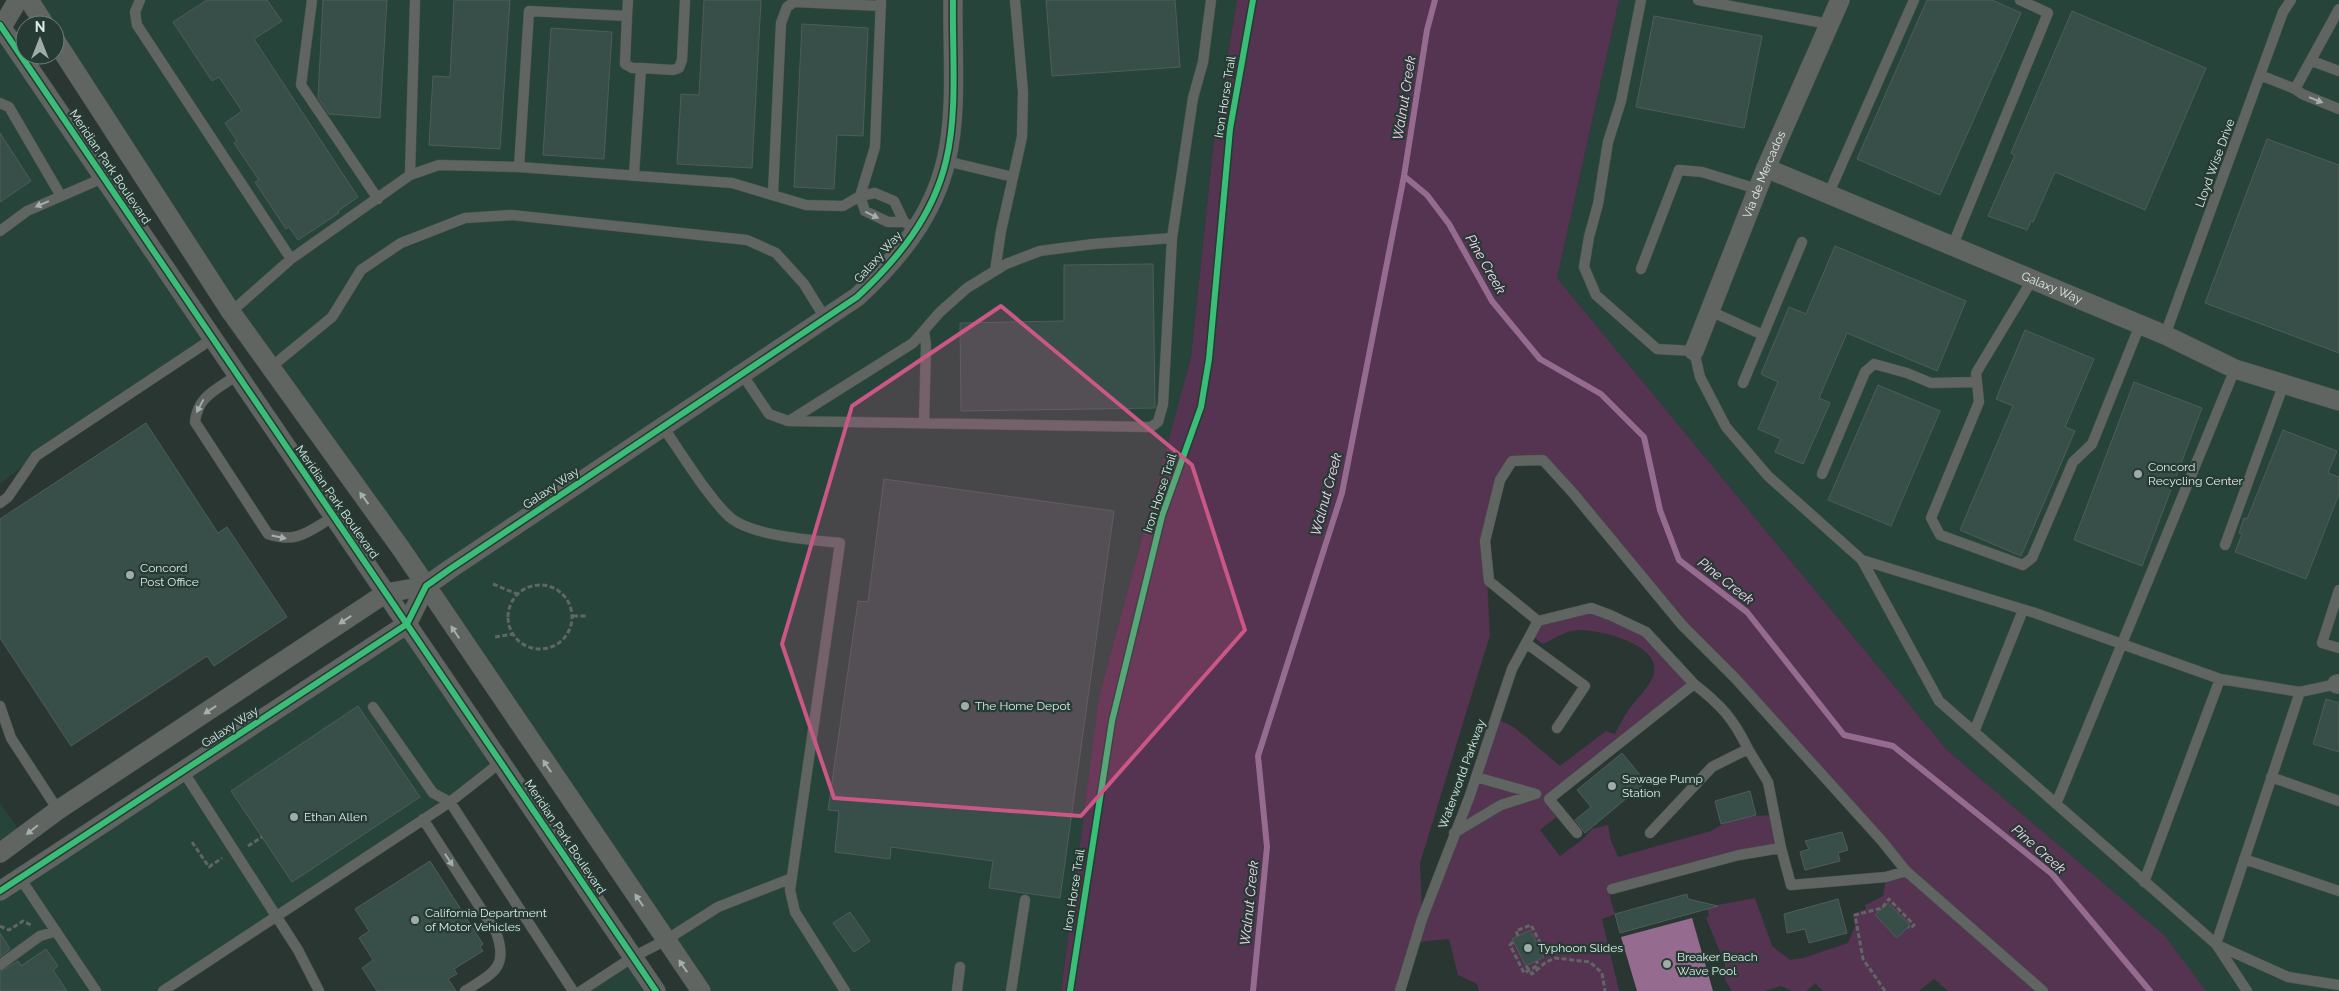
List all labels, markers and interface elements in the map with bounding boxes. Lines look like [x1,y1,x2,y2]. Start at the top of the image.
north arrow [15,15,65,65]
text: N [35,19,45,35]
street label: Iron Horse Trail [1212,54,1238,139]
water label: Walnut Creek [1389,54,1419,141]
one-way arrow [2309,96,2323,104]
street label: Meridian Park Boulevard [66,107,154,227]
street label: Lloyd Wise Drive [2192,117,2238,209]
street label: Via de Mercados [1740,129,1789,220]
one-way arrow [35,201,50,209]
one-way arrow [865,210,880,219]
street label: Galaxy Way [851,228,905,286]
water label: Pine Creek [1462,231,1510,297]
street label: Galaxy Way [2019,269,2085,307]
one-way arrow [196,398,204,413]
street label: Meridian Park Boulevard [292,443,382,561]
water label: Walnut Creek [1307,450,1345,537]
street label: Iron Horse Trail [1141,451,1180,534]
place label: Concord Recycling Center [2148,460,2244,488]
street label: Galaxy Way [520,464,582,512]
marker: Concord Recycling Center [2132,468,2144,480]
one-way arrow [359,491,369,505]
one-way arrow [271,533,287,541]
water label: Pine Creek [1695,554,1757,608]
place label: Concord Post Office [140,561,199,589]
marker: Concord Post Office [124,569,136,581]
one-way arrow [339,615,352,625]
one-way arrow [450,625,460,639]
place label: The Home Depot [975,699,1071,713]
marker: The Home Depot [959,700,971,712]
street label: Galaxy Way [199,703,261,750]
one-way arrow [203,705,216,714]
street label: Waterworld Parkway [1436,717,1488,831]
one-way arrow [542,759,552,773]
place label: Sewage Pump Station [1622,772,1703,800]
street label: Meridian Park Boulevard [521,777,609,897]
marker: Sewage Pump Station [1606,780,1618,792]
place label: Ethan Allen [304,810,367,824]
marker: Ethan Allen [288,811,300,823]
water label: Pine Creek [2009,821,2070,877]
one-way arrow [26,825,39,836]
street label: Iron Horse Trail [1061,847,1087,932]
one-way arrow [444,853,454,867]
water label: Walnut Creek [1237,859,1261,946]
one-way arrow [634,893,644,907]
place label: California Department of Motor Vehicles [425,906,547,934]
marker: California Department of Motor Vehicles [409,914,421,926]
place label: Typhoon Slides [1538,941,1623,955]
marker: Typhoon Slides [1522,942,1534,954]
place label: Breaker Beach Wave Pool [1677,950,1758,978]
marker: Breaker Beach Wave Pool [1661,958,1673,970]
one-way arrow [679,959,688,973]

